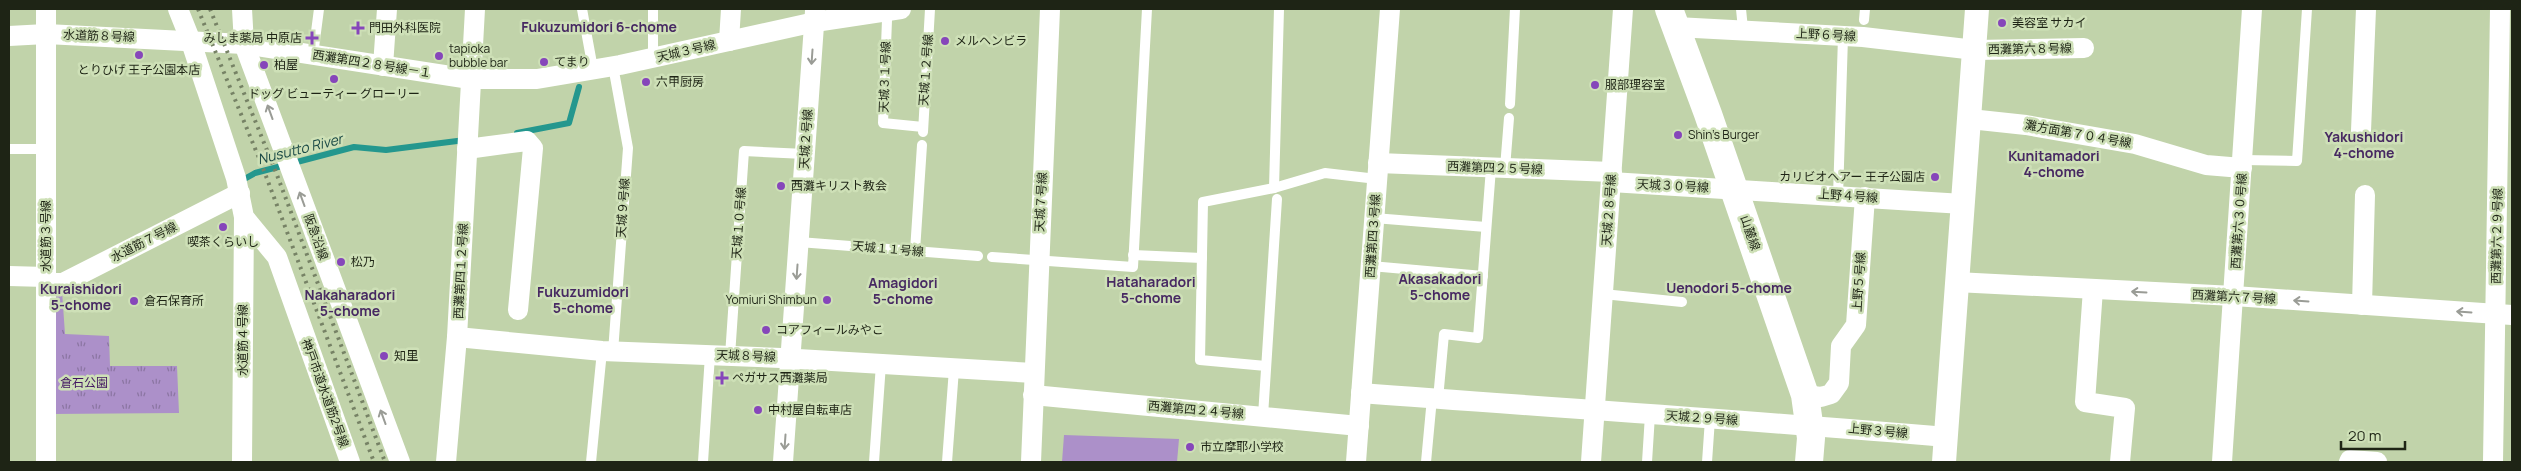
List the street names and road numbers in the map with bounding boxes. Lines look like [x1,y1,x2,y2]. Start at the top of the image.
street label: 上野６号線 [1796,24,1856,45]
street label: 水道筋８号線 [63,26,135,45]
street label: 天城１２号線 [915,33,936,106]
street label: 天城３号線 [655,35,717,66]
street label: 西灘第六８号線 [1988,39,2072,58]
street label: 天城３１号線 [875,41,894,113]
street label: 西灘第四２８号線－１ [311,46,433,81]
street label: 天城２号線 [795,108,816,169]
street label: 灘方面第７０４号線 [2023,116,2133,151]
street label: 西灘第四２５号線 [1447,157,1543,178]
street label: 天城７号線 [1030,172,1051,232]
street label: 西灘第六３０号線 [2227,172,2250,269]
street label: 天城２８号線 [1598,173,1619,246]
street label: 天城３０号線 [1637,175,1709,196]
street label: 天城９号線 [612,177,633,238]
street label: 上野４号線 [1818,185,1879,206]
street label: 天城１０号線 [728,186,749,259]
street label: 西灘第六２９号線 [2487,188,2506,284]
street label: 西灘第四３号線 [1361,193,1384,278]
street label: 水道筋３号線 [37,200,54,272]
street label: 阪急沿線 [300,211,333,262]
street label: 山麓線 [1737,213,1764,253]
street label: 水道筋７号線 [108,218,180,265]
street label: 西灘第四１２号線 [449,223,472,319]
street label: 天城１１号線 [851,237,925,260]
street label: 上野５号線 [1848,251,1869,312]
street label: 西灘第六７号線 [2192,286,2276,307]
street label: 水道筋４号線 [234,304,251,376]
street label: 神戸市道水道筋2号線 [298,336,353,450]
street label: 天城８号線 [716,346,776,365]
street label: 西灘第四２４号線 [1147,397,1245,422]
street label: 天城２９号線 [1666,407,1739,428]
street label: 上野３号線 [1847,419,1909,442]

